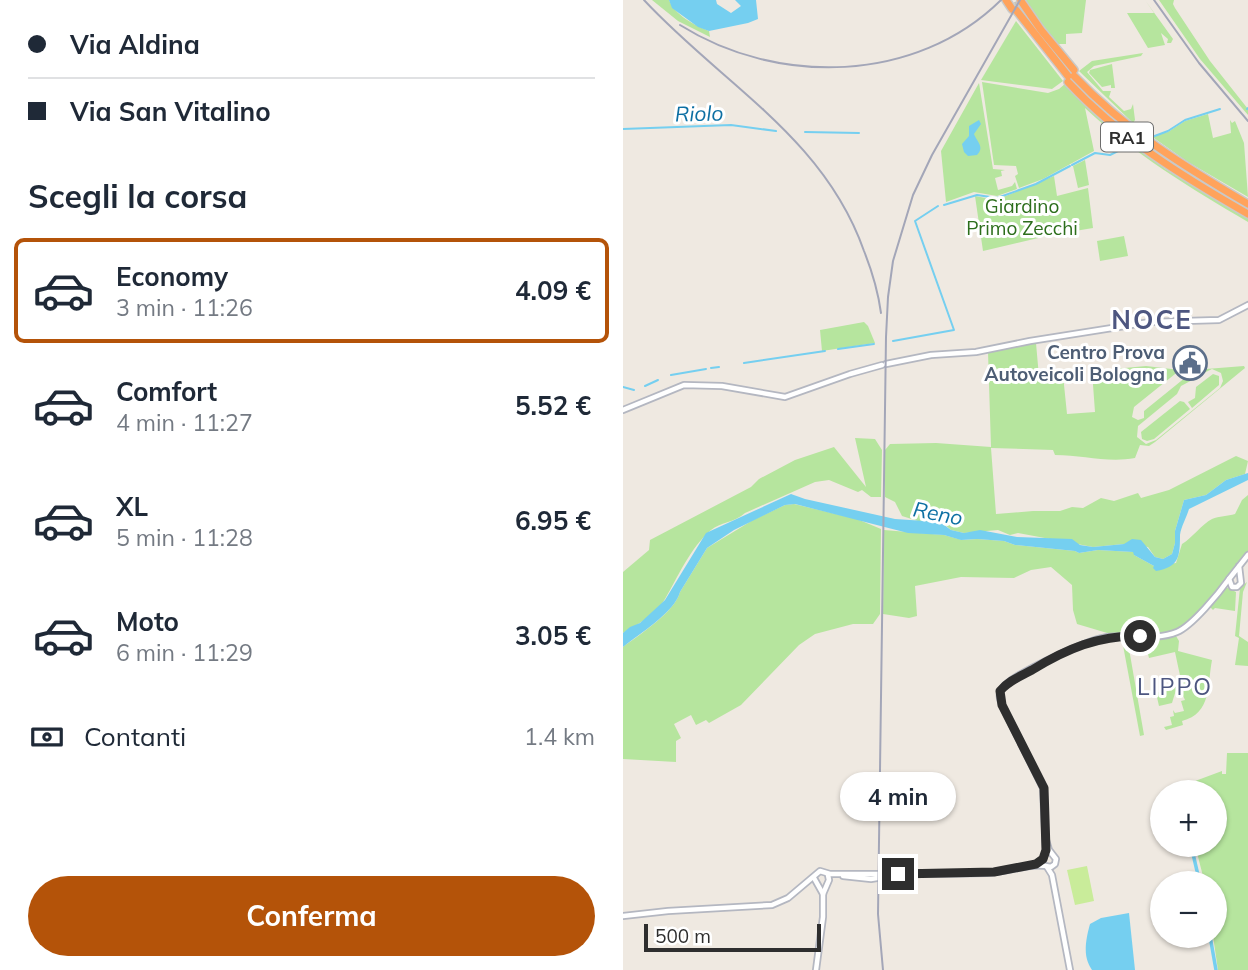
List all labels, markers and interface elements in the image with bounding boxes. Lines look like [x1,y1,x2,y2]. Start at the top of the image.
text: Via Aldina [70,28,200,61]
text: Via San Vitalino [70,95,271,128]
water label: Riolo [675,100,723,126]
road number: RA1 [1101,122,1153,152]
text: Scegli la corsa [28,176,247,216]
park label: Giardino Primo Zecchi [966,194,1078,240]
icon: car [32,259,95,322]
text: Economy [116,260,228,293]
text: 4.09 € [515,274,591,307]
text: 3 min · 11:26 [116,293,253,322]
district label: NOCE [1111,303,1193,336]
place label: Centro Prova Autoveicoli Bologna [984,340,1165,386]
public building icon: Centro Prova Autoveicoli Bologna [1171,344,1209,382]
icon: car [32,374,95,437]
text: Comfort [116,375,217,408]
text: 5.52 € [515,389,591,422]
text: 4 min · 11:27 [116,408,253,437]
icon: car [32,489,95,552]
text: XL [116,490,148,523]
water label: Reno [911,495,965,531]
text: 6.95 € [515,504,591,537]
text: 5 min · 11:28 [116,523,253,552]
icon: car [32,604,95,667]
text: Moto [116,605,179,638]
text: 3.05 € [515,619,591,652]
route start [1124,620,1156,652]
text: 6 min · 11:29 [116,638,253,667]
district label: LIPPO [1137,672,1213,701]
icon: cash [28,718,66,756]
text: Contanti [84,720,186,753]
text: 1.4 km [524,722,595,751]
callout: 4 min [840,772,956,822]
map controls [1150,780,1227,948]
button: + [1150,780,1227,857]
text: 4 min [868,782,928,811]
route end [882,858,914,890]
button: − [1150,871,1227,948]
button: Conferma [28,876,595,956]
scale bar [644,921,821,953]
text: 500 m [655,924,711,948]

